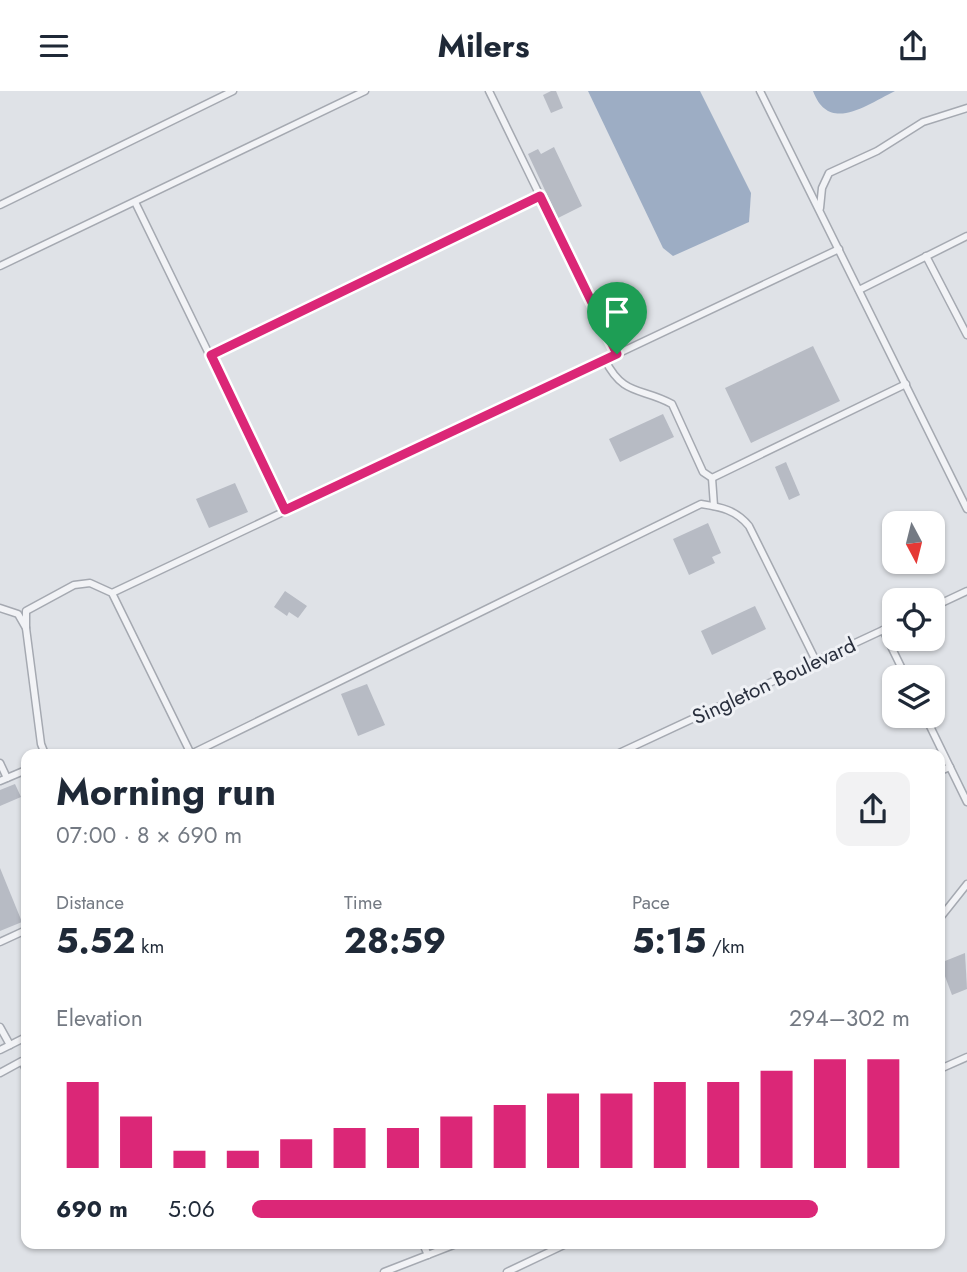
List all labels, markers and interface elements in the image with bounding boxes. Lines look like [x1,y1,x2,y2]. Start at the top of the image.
text: Milers [437,23,530,69]
icon: menu [35,27,73,65]
icon: share [894,27,932,65]
pin [587,282,647,354]
icon: arrive [598,293,636,331]
north arrow [882,511,945,574]
map controls [882,511,945,728]
button: locate [882,588,945,651]
street label: Singleton Boulevard [687,630,861,732]
button: layers [882,665,945,728]
text: Morning run [56,764,276,819]
button: share [836,772,910,846]
text: 07:00 · 8 × 690 m [56,818,242,852]
text: Distance [56,889,124,916]
text: Time [344,889,382,916]
text: Pace [632,889,670,916]
text: 5.52 [56,916,135,966]
text: 28:59 [344,916,446,966]
text: 5:15 [632,916,706,966]
text: km [135,933,164,960]
text: /km [706,933,745,960]
text: Elevation [56,1001,143,1035]
text: 294–302 m [789,1001,910,1035]
text: 690 m [56,1192,128,1226]
text: 5:06 [168,1192,215,1226]

